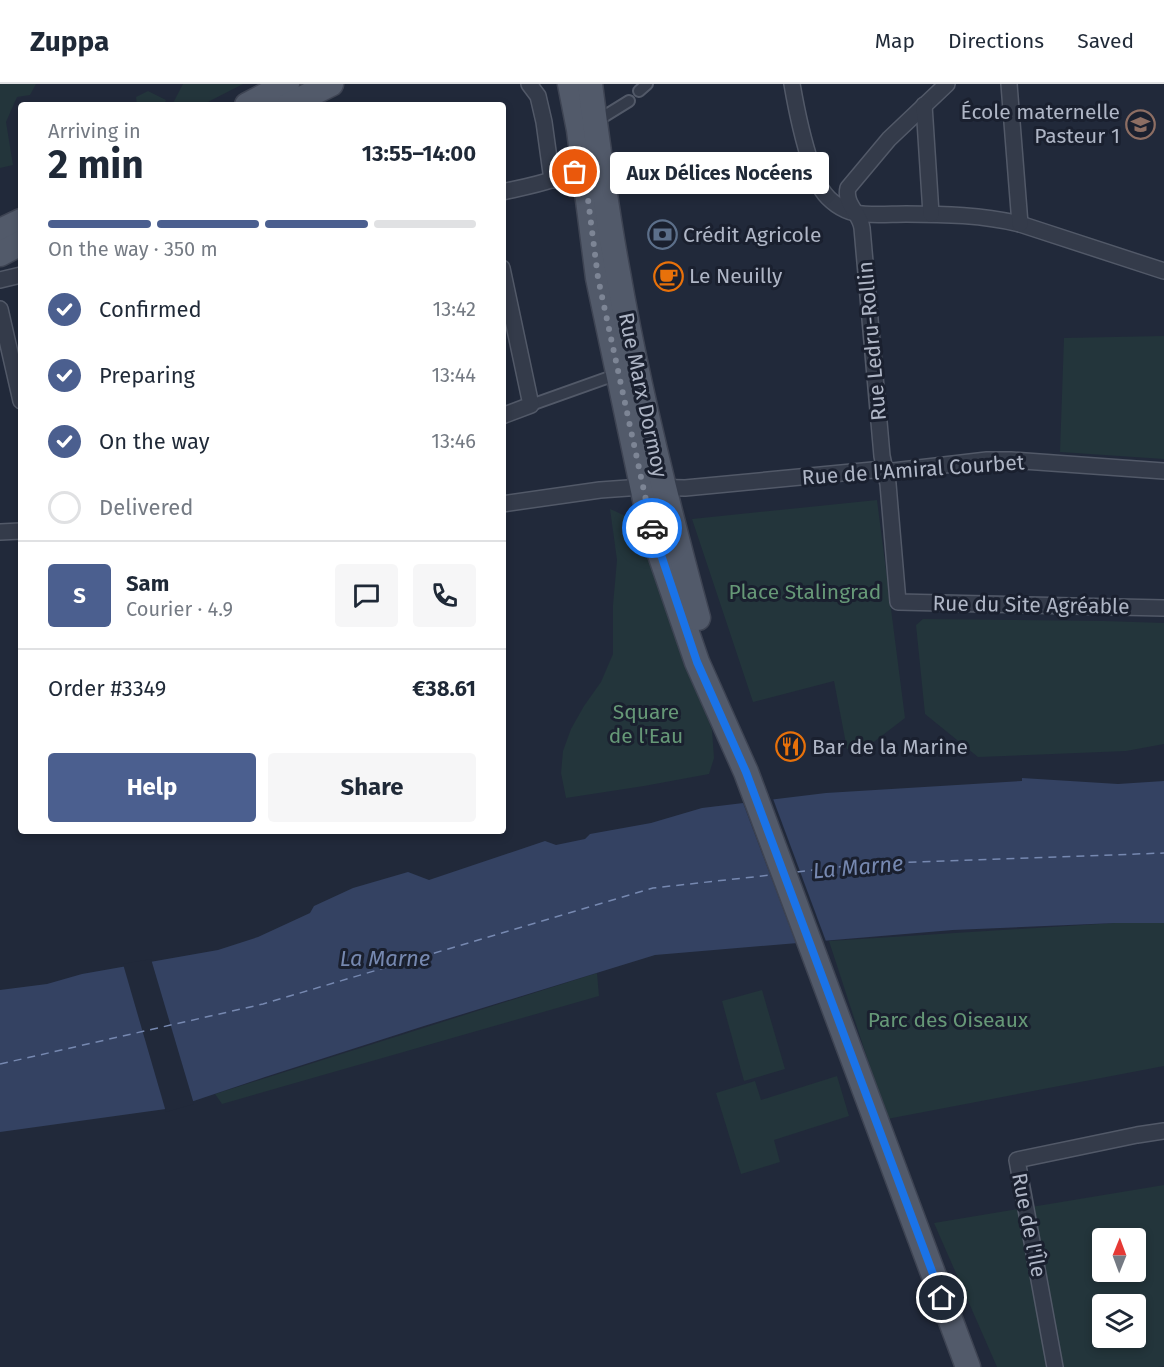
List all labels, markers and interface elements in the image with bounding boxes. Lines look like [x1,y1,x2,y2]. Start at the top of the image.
text: Zuppa [30,25,109,58]
text: Map [875,28,915,54]
text: Directions [948,28,1044,54]
text: Saved [1077,28,1134,54]
place label: École maternelle Pasteur 1 [961,99,1120,149]
school or university icon: École maternelle Pasteur 1 [1125,108,1157,140]
text: Arriving in [48,119,141,143]
text: 13:55–14:00 [362,140,476,167]
text: 2 min [48,142,144,188]
pin [549,146,600,197]
callout: Aux Délices Nocéens [611,151,830,193]
icon: bag [558,155,591,188]
text: Aux Délices Nocéens [627,161,812,185]
bank icon: Crédit Agricole [646,219,678,251]
place label: Crédit Agricole [683,222,821,248]
text: On the way · 350 m [48,237,218,261]
cafe icon: Le Neuilly [652,260,684,292]
street label: Rue Ledru-Rollin [852,260,892,422]
place label: Le Neuilly [689,263,783,289]
icon: check [48,293,81,326]
text: Confirmed [99,296,202,323]
text: 13:42 [433,297,476,321]
street label: Rue Marx Dormoy [613,310,673,480]
icon: check [48,359,81,392]
text: Preparing [99,362,195,389]
text: 13:44 [431,363,476,387]
icon: check [48,425,81,458]
text: On the way [99,428,210,455]
text: 13:46 [431,429,476,453]
street label: Rue de l'Amiral Courbet [801,449,1026,491]
text: Delivered [99,494,194,521]
courier [622,498,682,558]
icon: car [636,512,669,545]
button: chat [335,564,398,627]
button: phone [413,564,476,627]
text: Sam [126,570,169,597]
park label: Place Stalingrad [729,579,881,605]
text: S [73,582,86,609]
street label: Rue du Site Agréable [932,590,1130,620]
text: Courier · 4.9 [126,597,233,621]
text: Order #3349 [48,675,166,702]
text: €38.61 [412,675,476,702]
park label: Square de l'Eau [609,699,683,749]
restaurant icon: Bar de la Marine [775,731,807,763]
place label: Bar de la Marine [812,734,968,760]
button: Help [48,753,256,822]
button: Share [268,753,476,822]
water label: La Marne [812,850,904,884]
water label: La Marne [340,945,430,972]
park label: Parc des Oiseaux [868,1007,1029,1033]
street label: Rue de l'Île [1006,1171,1052,1279]
north arrow [1092,1228,1146,1282]
map controls [1092,1228,1146,1348]
pin [916,1272,967,1323]
icon: home [925,1281,958,1314]
button: layers [1092,1294,1146,1348]

